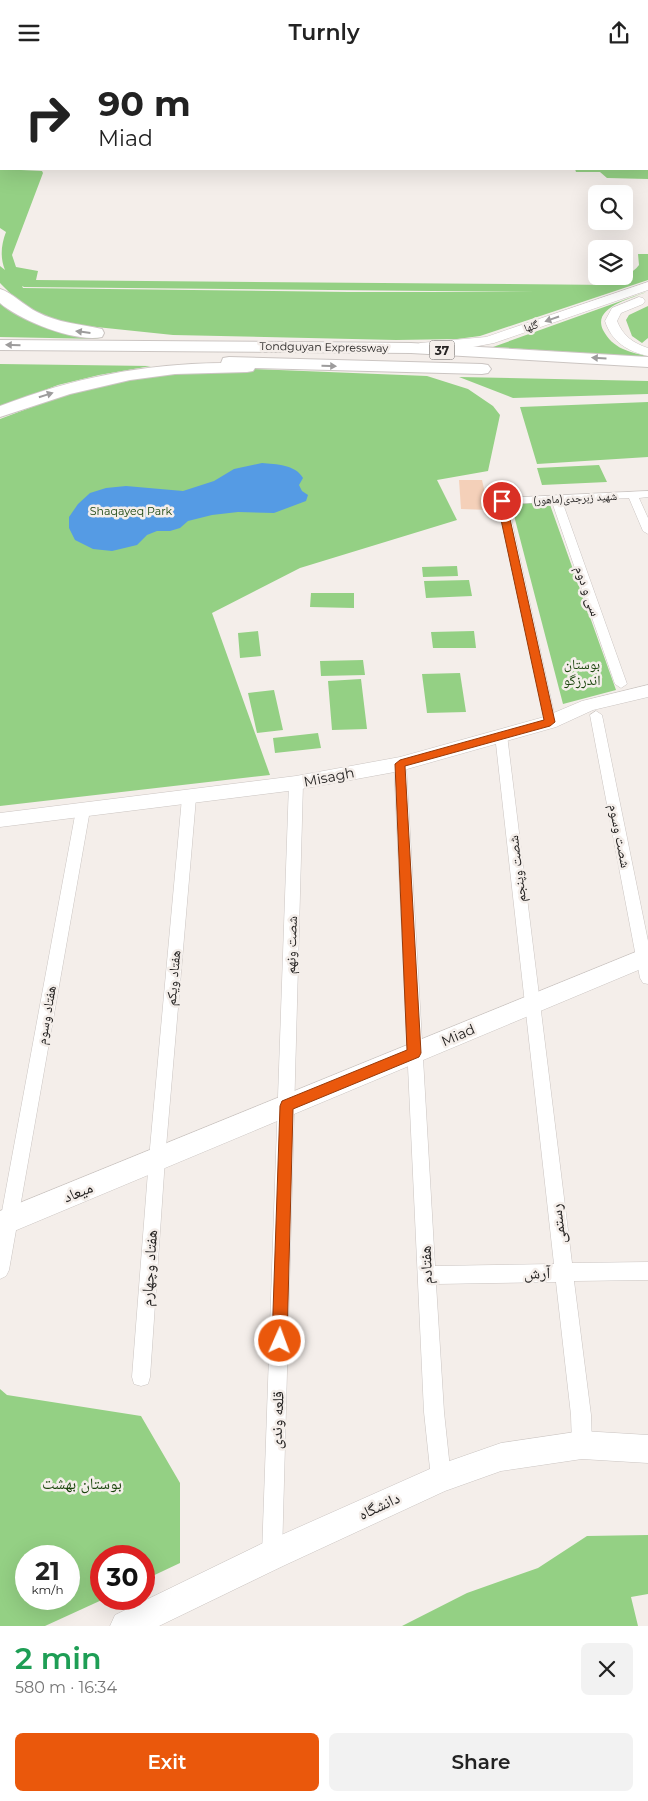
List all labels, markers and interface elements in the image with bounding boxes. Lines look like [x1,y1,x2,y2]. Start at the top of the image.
icon: menu [15,19,43,47]
text: Turnly [288,19,360,46]
icon: share [605,19,633,47]
text: 90 m [98,82,191,125]
icon: right [15,85,80,150]
text: Miad [98,125,153,152]
map controls [588,185,633,285]
button: search [588,185,633,230]
button: layers [588,240,633,285]
one-way arrow [545,316,560,323]
street label: گلها [522,317,540,335]
one-way arrow [75,328,91,336]
street label: Tondguyan Expressway [260,339,388,355]
one-way arrow [5,341,21,349]
road number: 37 [430,341,454,359]
one-way arrow [591,354,607,362]
one-way arrow [322,362,338,370]
one-way arrow [38,391,53,398]
pin [481,480,523,522]
icon: arrive [488,487,516,515]
street label: شهید زبرجدی(ماهور) [533,489,617,507]
park label: Shaqayeq Park [90,504,173,518]
street label: سی و دوم [570,564,605,619]
park label: بوستان اندرزگو [564,655,601,689]
street label: Misagh [302,763,356,791]
street label: شصت وسوم [604,803,635,870]
street label: شصت وپنجم [504,834,531,904]
street label: شصت ونهم [281,916,302,975]
street label: هفتاد ویکم [162,949,185,1007]
street label: هفتاد وسوم [32,984,61,1046]
street label: Miad [438,1020,478,1050]
street label: میعاد [60,1178,96,1206]
street label: رستمی [546,1203,571,1245]
street label: هفتاد وچهارم [137,1229,162,1307]
street label: هفتادم [416,1245,437,1285]
street label: آرش [524,1263,551,1284]
position arrow [253,1314,305,1366]
street label: قلعه وندی [266,1391,289,1449]
park label: بوستان بهشت [42,1474,122,1494]
street label: دانشگاه [355,1488,403,1524]
speed limit sign: 30 [90,1545,155,1610]
text: 21 [35,1556,60,1586]
text: km/h [31,1582,64,1597]
text: 2 min [15,1640,102,1677]
button: close [581,1643,633,1695]
text: 580 m · 16:34 [15,1678,117,1697]
button: Exit [15,1733,319,1791]
button: Share [329,1733,633,1791]

